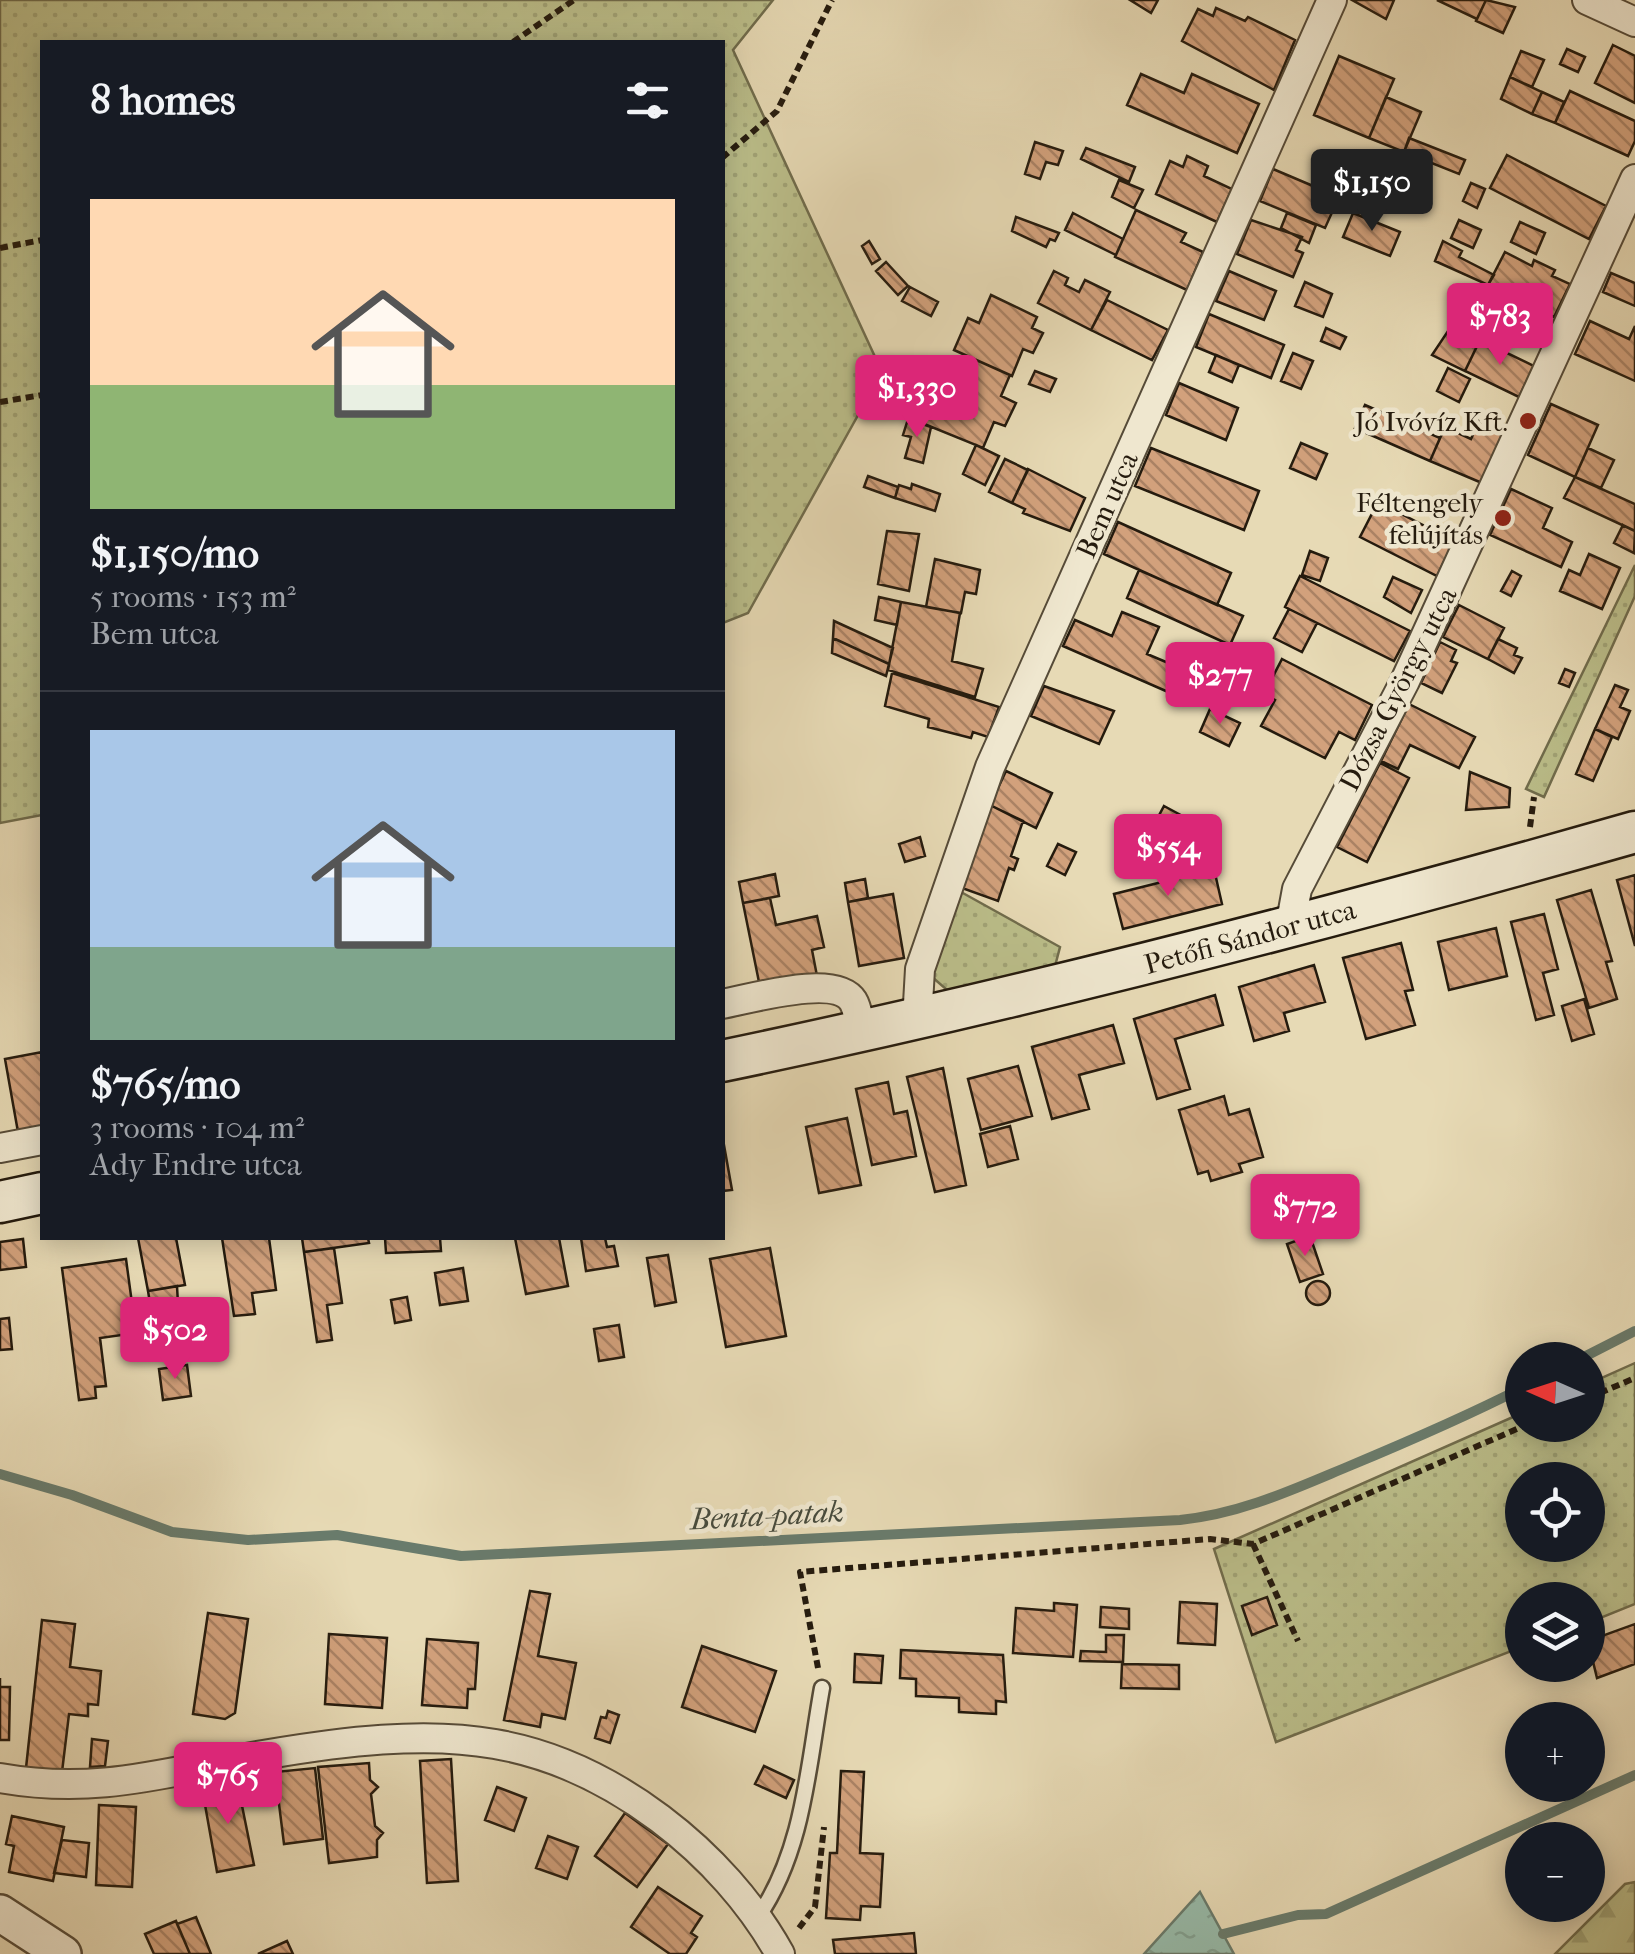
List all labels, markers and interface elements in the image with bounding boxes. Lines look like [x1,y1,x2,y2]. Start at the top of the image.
icon: filters [620,73,675,128]
text: 8 homes [90,76,236,125]
pin: $1,150 [1291,149,1453,234]
text: $1,150 [1333,163,1411,200]
icon: home [293,264,473,444]
pin: $783 [1441,283,1559,368]
text: $783 [1469,297,1531,334]
pin: $1,330 [836,355,998,440]
text: $1,330 [877,369,957,406]
place label: Jó Ivóvíz Kft. [1353,405,1508,438]
marker: Jó Ivóvíz Kft. [1517,410,1539,432]
street label: Bem utca [1069,446,1145,563]
place label: Féltengely felújítás [1356,486,1484,551]
marker: Féltengely felújítás [1492,507,1514,529]
text: $1,150/mo [90,529,259,578]
text: 5 rooms · 153 m² [90,578,296,615]
street label: Dózsa György utca [1332,581,1464,796]
text: Bem utca [90,615,218,652]
pin: $277 [1161,642,1279,727]
text: $277 [1188,656,1252,693]
icon: home [293,795,473,975]
pin: $554 [1109,814,1227,899]
text: $554 [1136,828,1200,865]
street label: Petőfi Sándor utca [1141,893,1360,981]
text: $765/mo [90,1060,241,1109]
text: 3 rooms · 104 m² [90,1109,304,1146]
text: Ady Endre utca [90,1146,301,1183]
pin: $772 [1246,1174,1364,1259]
text: $772 [1273,1188,1337,1225]
pin: $502 [116,1297,234,1382]
text: $502 [142,1311,208,1348]
north arrow [1505,1342,1605,1442]
map controls [1505,1342,1605,1922]
button: locate [1505,1462,1605,1562]
water label: Benta-patak [687,1494,845,1538]
button: layers [1505,1582,1605,1682]
button: + [1505,1702,1605,1802]
pin: $765 [169,1742,287,1827]
text: $765 [196,1756,260,1793]
button: − [1505,1822,1605,1922]

